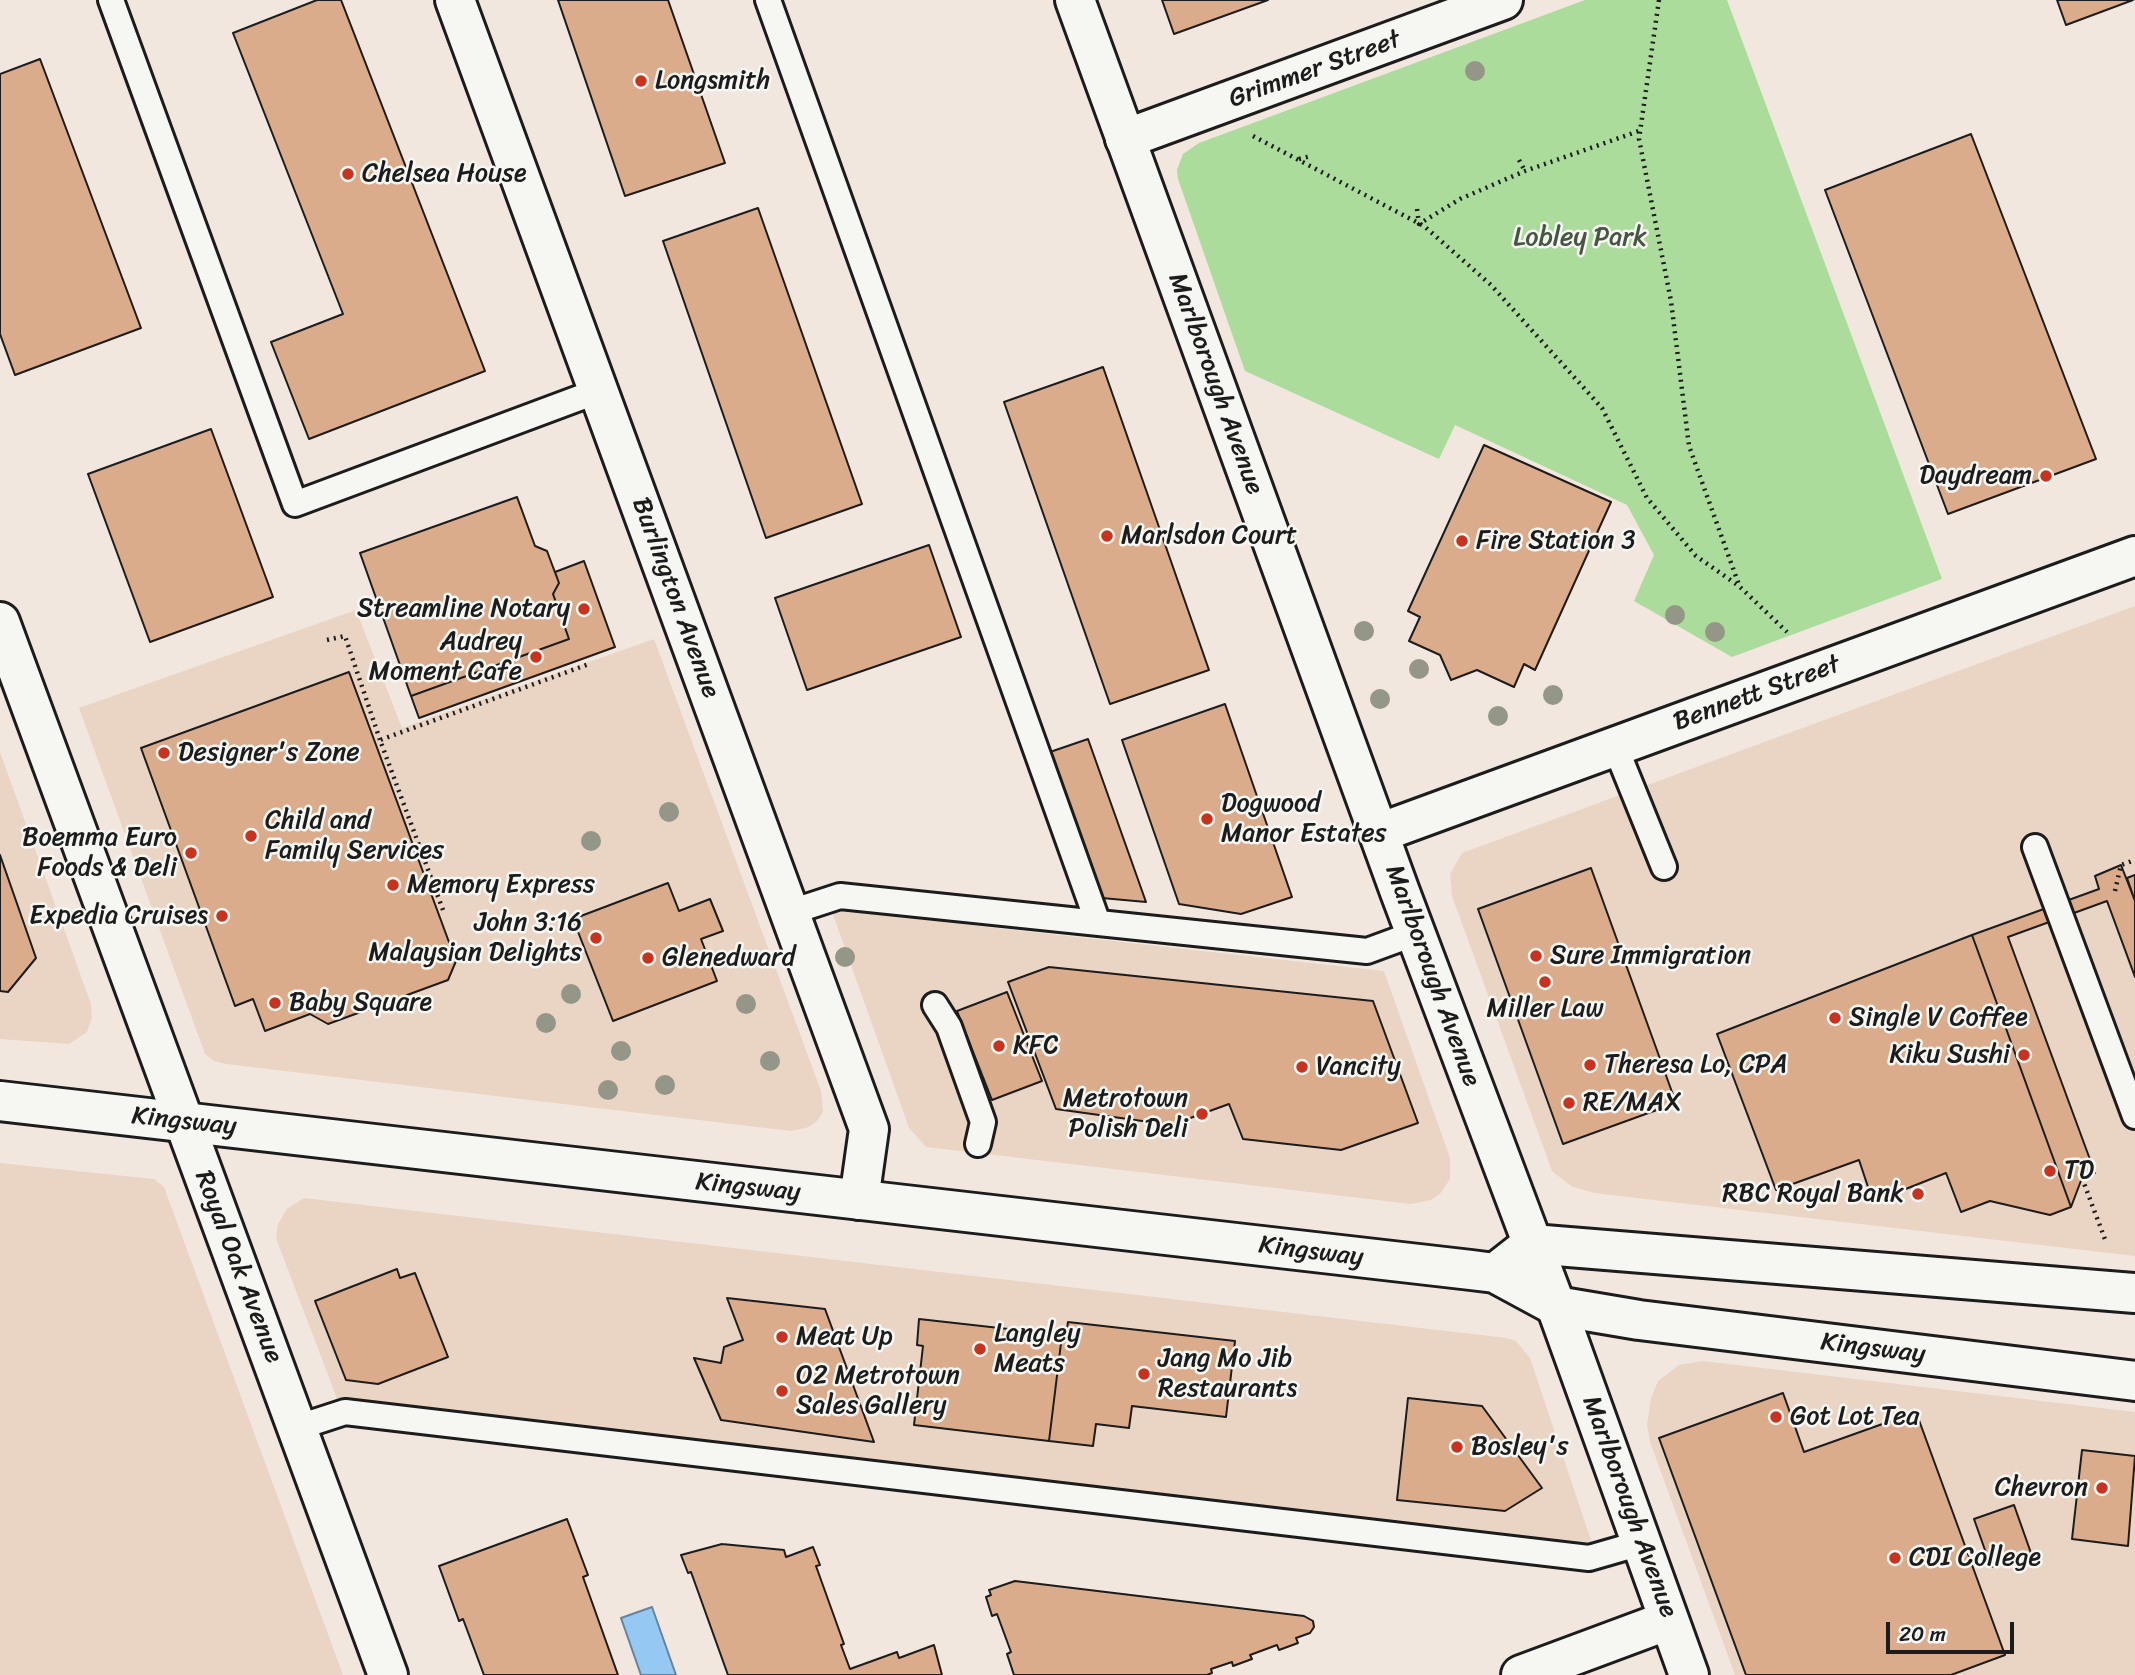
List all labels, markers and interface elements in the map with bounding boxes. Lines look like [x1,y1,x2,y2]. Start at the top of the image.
street label: Grimmer Street [1225,25,1405,115]
place label: Longsmith [655,65,770,97]
marker: Longsmith [633,73,649,89]
place label: Chelsea House [362,158,527,190]
marker: Chelsea House [340,166,356,182]
park label: Lobley Park [1513,222,1647,254]
street label: Marlborough Avenue [1160,269,1270,499]
place label: Daydream [1919,460,2032,492]
marker: Daydream [2038,468,2054,484]
street label: Burlington Avenue [624,494,726,702]
place label: Marlsdon Court [1121,520,1297,552]
place label: Fire Station 3 [1476,525,1635,557]
marker: Marlsdon Court [1099,528,1115,544]
marker: Fire Station 3 [1454,533,1470,549]
place label: Streamline Notary [357,593,570,625]
marker: Streamline Notary [576,601,592,617]
place label: Audrey Moment Cafe [369,626,522,688]
marker: Audrey Moment Cafe [528,649,544,665]
street label: Bennett Street [1669,649,1845,739]
place label: Designer's Zone [178,737,360,769]
marker: Designer's Zone [156,745,172,761]
place label: Dogwood Manor Estates [1221,788,1387,850]
place label: Child and Family Services [265,805,444,866]
marker: Dogwood Manor Estates [1199,811,1215,827]
place label: Boemma Euro Foods & Deli [22,822,177,884]
marker: Child and Family Services [243,828,259,844]
marker: Boemma Euro Foods & Deli [183,845,199,861]
street label: Marlborough Avenue [1377,861,1487,1091]
place label: Memory Express [407,869,595,901]
marker: Memory Express [385,877,401,893]
place label: Expedia Cruises [29,900,208,932]
place label: John 3:16 Malaysian Delights [369,907,582,968]
marker: Expedia Cruises [214,908,230,924]
marker: John 3:16 Malaysian Delights [588,930,604,946]
place label: Sure Immigration [1550,940,1751,972]
place label: Glenedward [662,942,795,974]
marker: Sure Immigration [1528,948,1544,964]
marker: Glenedward [640,950,656,966]
marker: Miller Law [1537,974,1553,990]
place label: Baby Square [289,987,432,1019]
place label: Miller Law [1486,993,1604,1025]
marker: Baby Square [267,995,283,1011]
place label: Single V Coffee [1849,1002,2028,1034]
marker: Single V Coffee [1827,1010,1843,1026]
place label: KFC [1013,1030,1059,1062]
marker: KFC [991,1038,1007,1054]
place label: Kiku Sushi [1889,1039,2010,1071]
marker: Kiku Sushi [2016,1047,2032,1063]
place label: Theresa Lo, CPA [1604,1049,1787,1081]
place label: Vancity [1316,1051,1401,1083]
marker: Theresa Lo, CPA [1582,1057,1598,1073]
marker: Vancity [1294,1059,1310,1075]
place label: Metrotown Polish Deli [1063,1083,1188,1144]
place label: RE/MAX [1583,1087,1682,1119]
marker: RE/MAX [1561,1095,1577,1111]
street label: Kingsway [130,1101,238,1143]
marker: Metrotown Polish Deli [1194,1106,1210,1122]
place label: TD [2064,1155,2094,1187]
marker: TD [2042,1163,2058,1179]
street label: Royal Oak Avenue [187,1167,289,1367]
street label: Kingsway [694,1167,802,1209]
place label: RBC Royal Bank [1722,1178,1904,1210]
marker: RBC Royal Bank [1910,1186,1926,1202]
street label: Kingsway [1257,1230,1365,1274]
place label: Langley Meats [994,1318,1080,1380]
place label: Meat Up [796,1321,893,1353]
street label: Kingsway [1819,1327,1927,1371]
marker: Meat Up [774,1329,790,1345]
marker: Langley Meats [972,1341,988,1357]
place label: Jang Mo Jib Restaurants [1158,1343,1297,1404]
place label: O2 Metrotown Sales Gallery [796,1360,960,1422]
marker: Jang Mo Jib Restaurants [1136,1366,1152,1382]
marker: O2 Metrotown Sales Gallery [774,1383,790,1399]
street label: Marlborough Avenue [1574,1392,1684,1622]
place label: Got Lot Tea [1790,1401,1919,1433]
marker: Got Lot Tea [1768,1409,1784,1425]
place label: Bosley's [1471,1431,1568,1463]
marker: Bosley's [1449,1439,1465,1455]
place label: Chevron [1995,1472,2088,1504]
marker: Chevron [2094,1480,2110,1496]
place label: CDI College [1909,1542,2041,1574]
marker: CDI College [1887,1550,1903,1566]
scale bar [1890,1608,2018,1652]
text: 20 m [1899,1615,1946,1653]

